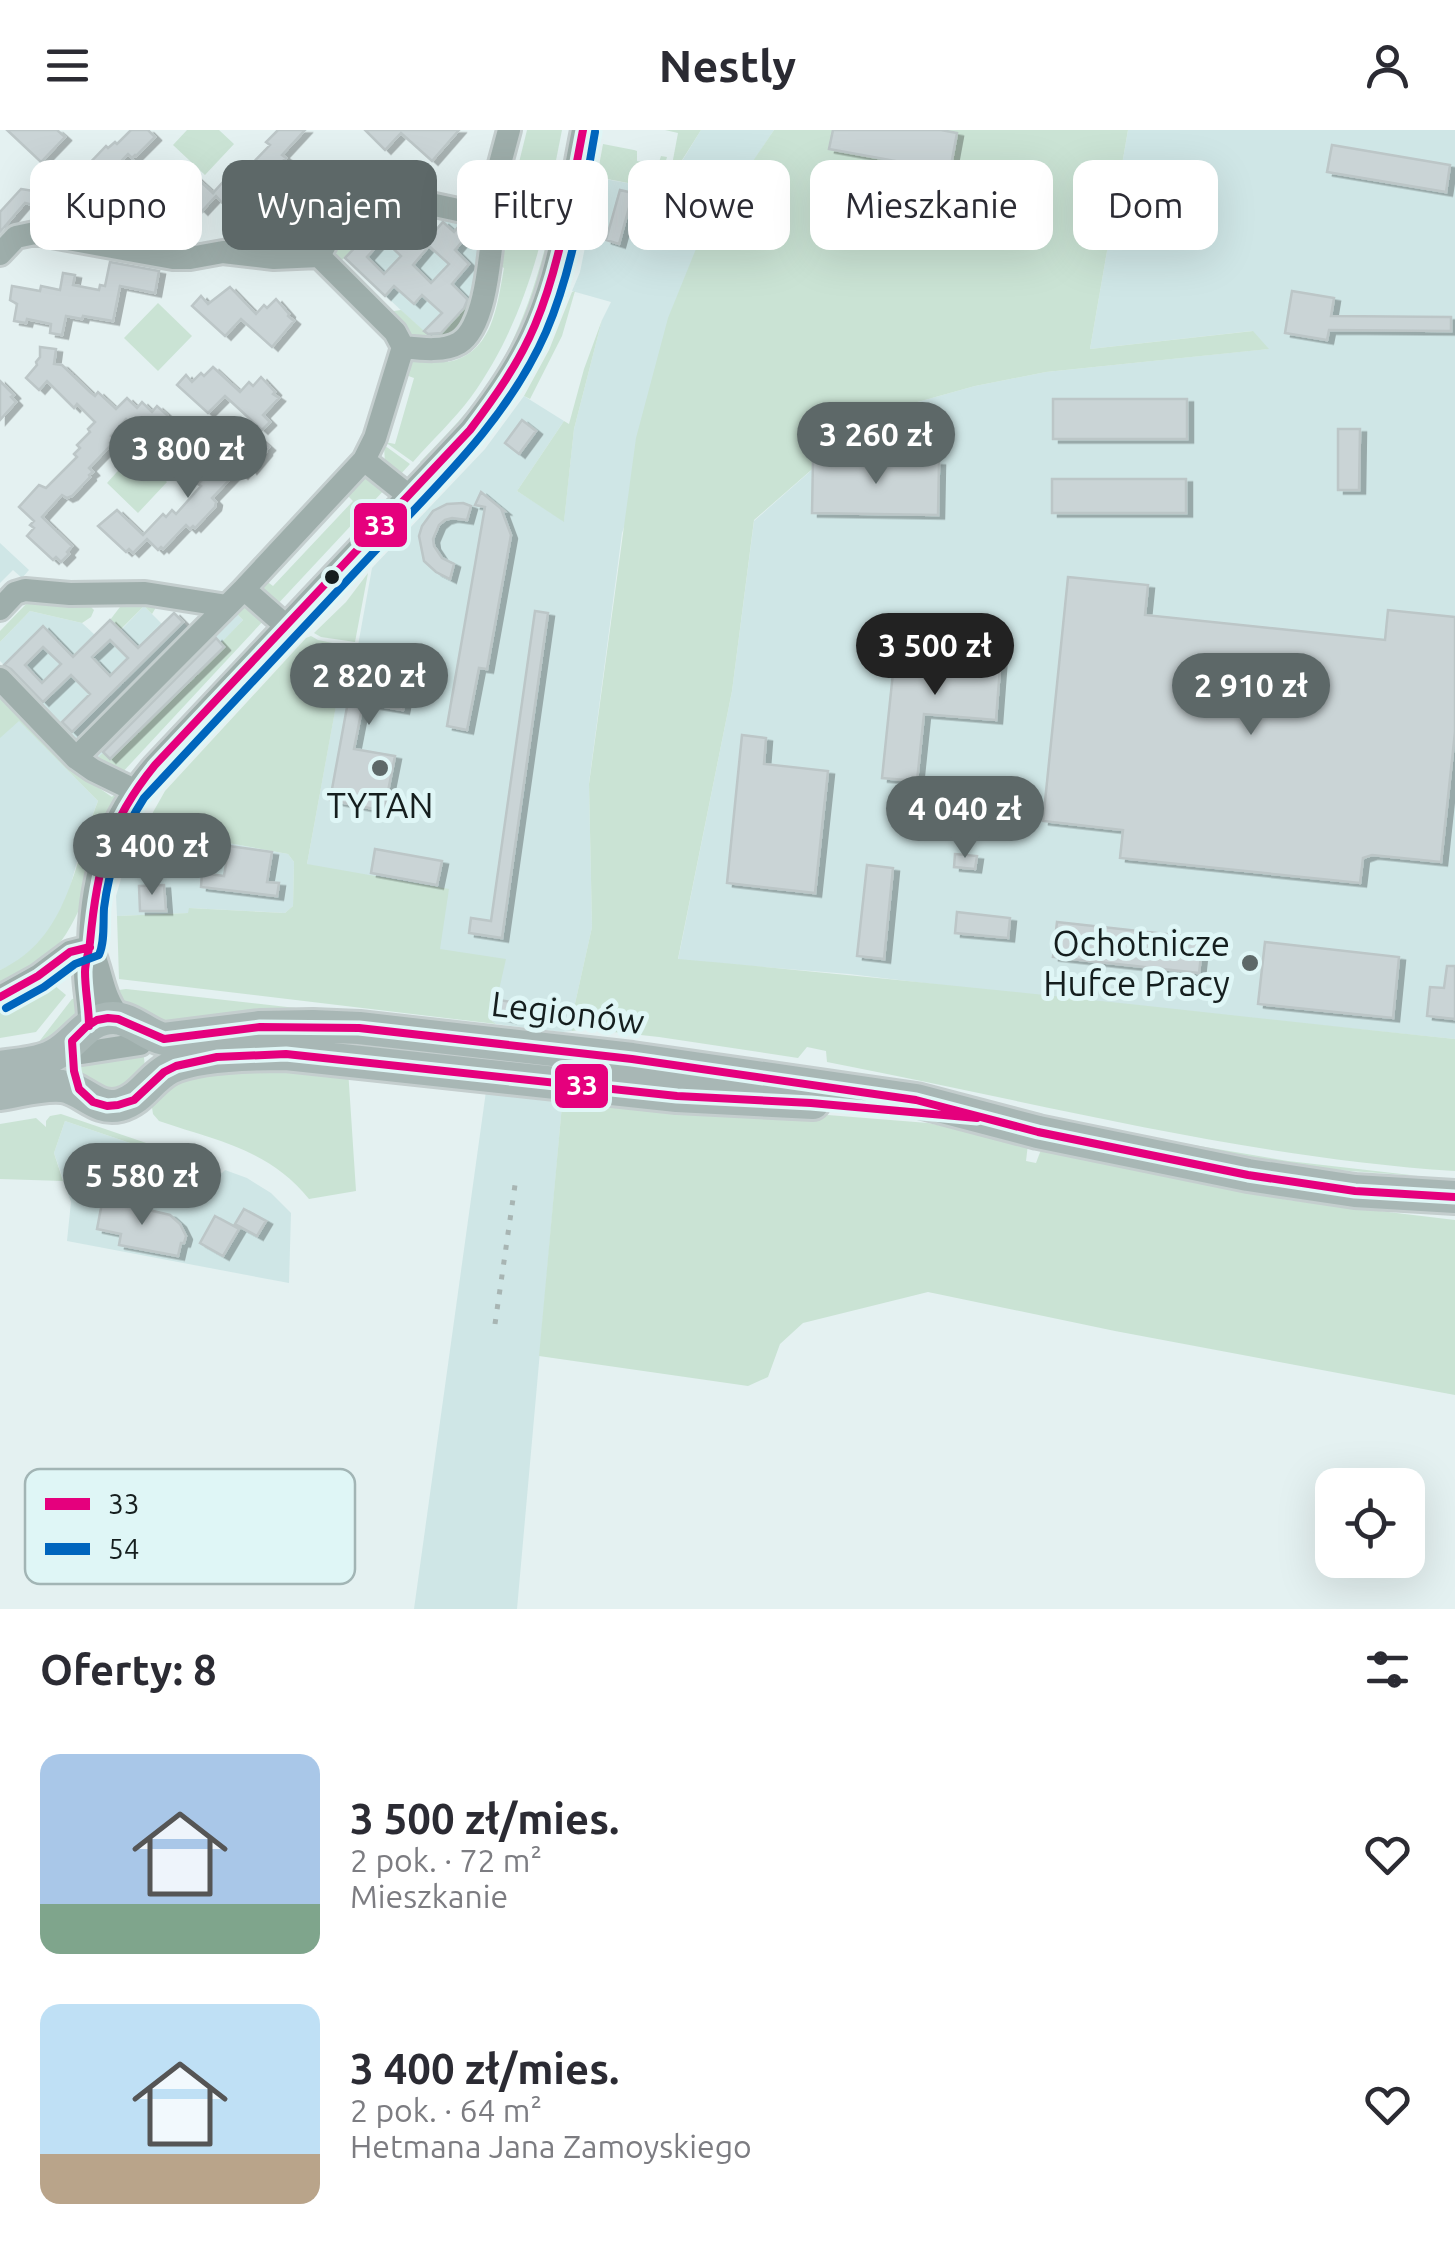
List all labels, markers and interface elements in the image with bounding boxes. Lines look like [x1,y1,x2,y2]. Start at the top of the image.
icon: menu [40,38,95,93]
icon: person [1360,38,1415,93]
text: Nestly [659,40,796,91]
chip: Kupno [30,160,202,250]
chip: Wynajem [222,160,437,250]
chip: Filtry [457,160,608,250]
chip: Nowe [628,160,790,250]
chip: Mieszkanie [810,160,1053,250]
chip: Dom [1073,160,1218,250]
pin: 3 260 zł [773,402,979,487]
pin: 3 800 zł [85,416,291,501]
text: 3 260 zł [819,416,933,452]
text: 3 800 zł [131,430,245,466]
line badge: 33 [352,501,409,549]
text: 33 [364,509,396,540]
unlabelled marker [322,567,342,587]
pin: 3 500 zł [832,613,1038,698]
text: 3 500 zł [878,627,992,663]
pin: 2 820 zł [266,643,472,728]
pin: 2 910 zł [1148,653,1354,738]
text: 2 820 zł [312,657,426,693]
text: 2 910 zł [1194,667,1308,703]
marker: TYTAN [369,757,391,779]
pin: 4 040 zł [862,776,1068,861]
place label: TYTAN [326,785,434,825]
text: 4 040 zł [908,790,1022,826]
pin: 3 400 zł [49,813,255,898]
text: 3 400 zł [95,827,209,863]
place label: Ochotnicze Hufce Pracy [1043,923,1230,1003]
marker: Ochotnicze Hufce Pracy [1239,952,1261,974]
street label: Legionów [489,983,647,1041]
line badge: 33 [553,1062,610,1110]
text: 33 [566,1069,598,1100]
pin: 5 580 zł [39,1143,245,1228]
text: 5 580 zł [85,1157,199,1193]
map controls [1315,1468,1425,1578]
button: locate [1315,1468,1425,1578]
legend [25,1469,355,1584]
text: 33 [108,1488,140,1519]
text: 54 [108,1533,140,1564]
icon: filters [1360,1642,1415,1697]
text: Oferty: 8 [40,1646,217,1693]
icon: home [120,1794,240,1914]
text: 3 500 zł/mies. [350,1795,619,1842]
icon: heart [1360,1827,1415,1882]
text: 2 pok. · 72 m² [350,1842,542,1878]
text: Mieszkanie [350,1878,508,1914]
icon: home [120,2044,240,2164]
text: 3 400 zł/mies. [350,2045,619,2092]
icon: heart [1360,2077,1415,2132]
text: 2 pok. · 64 m² [350,2092,542,2128]
text: Hetmana Jana Zamoyskiego [350,2128,752,2164]

